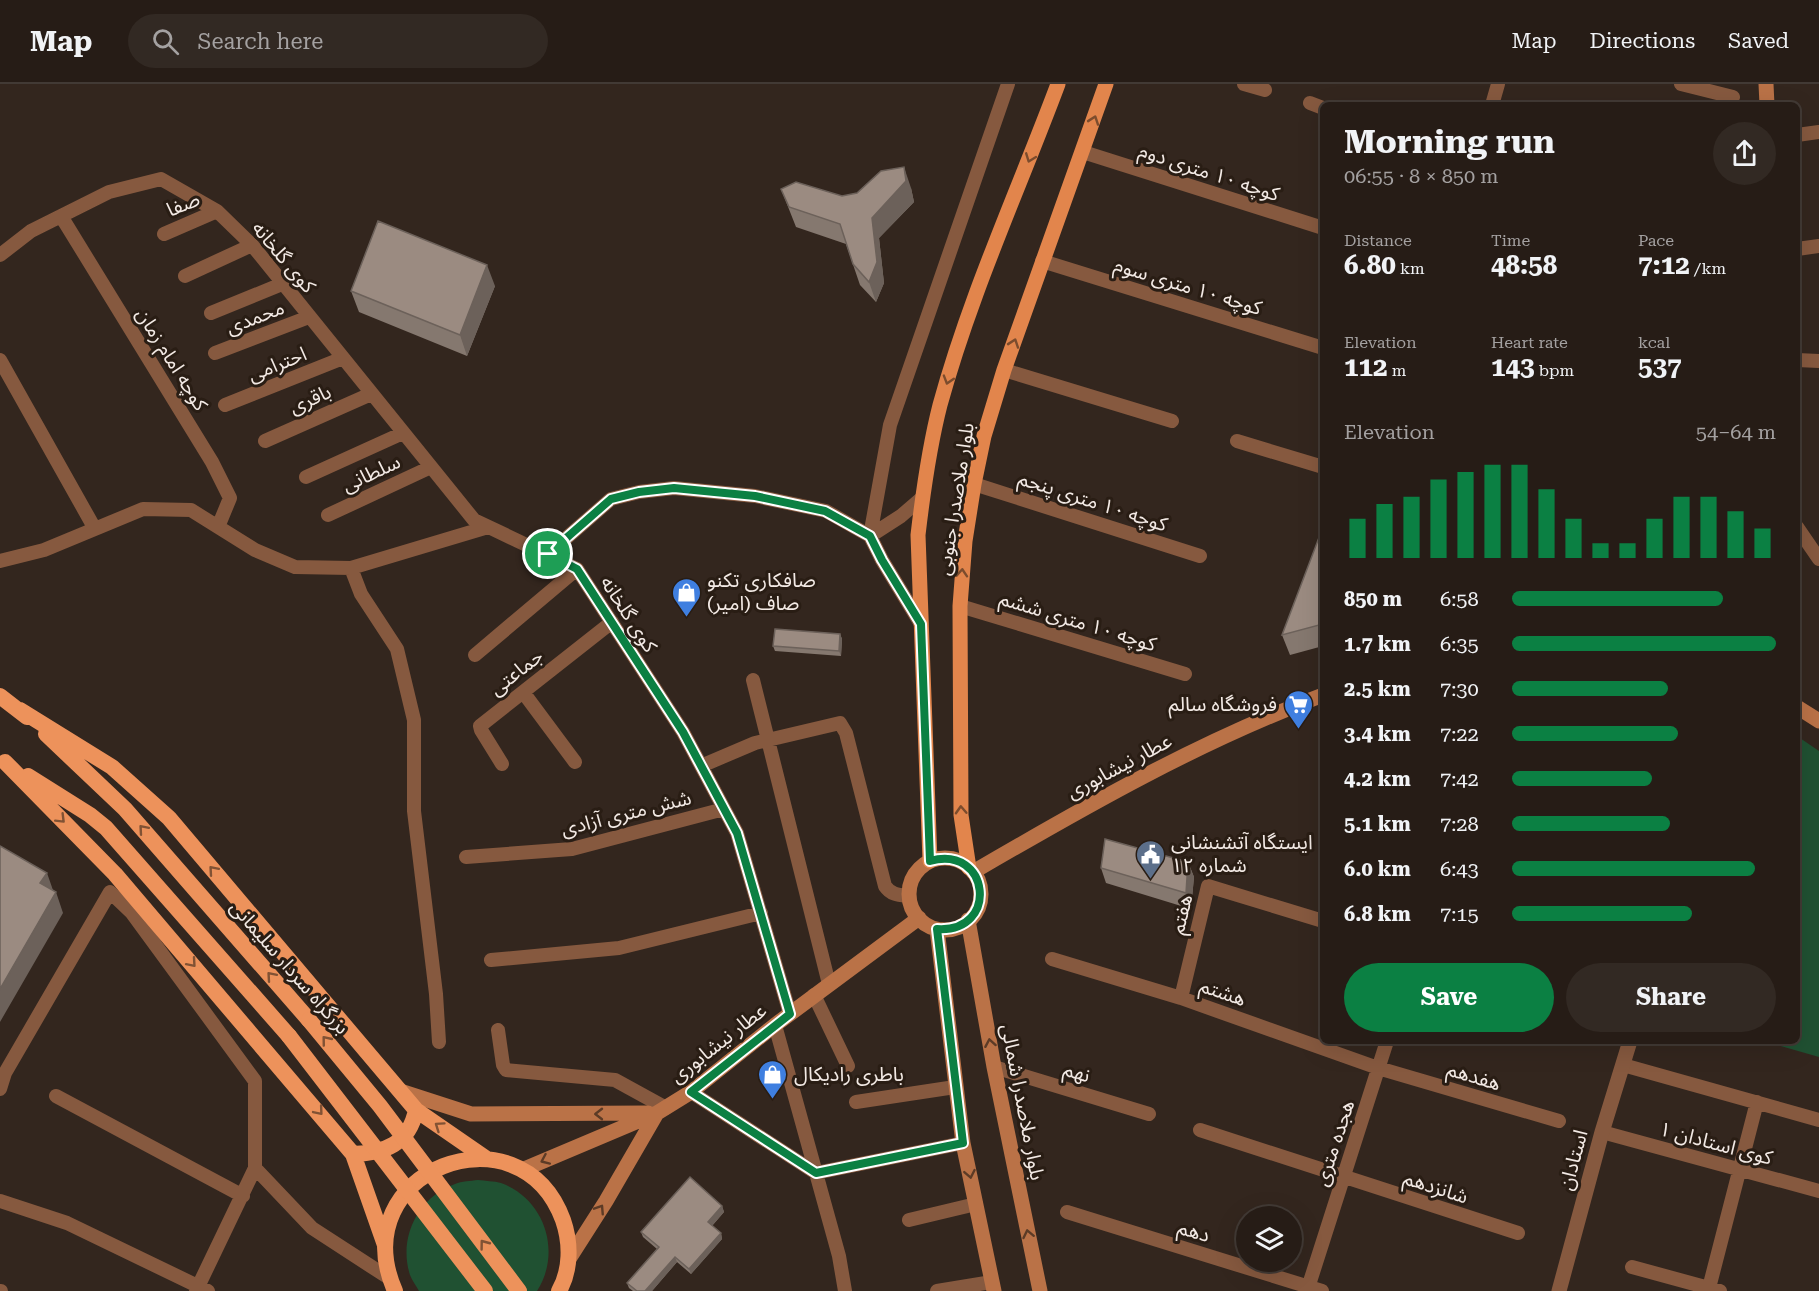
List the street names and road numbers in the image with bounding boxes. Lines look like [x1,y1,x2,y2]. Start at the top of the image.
street label: کوچه ۱۰ متری دوم [1135,138,1283,209]
street label: صفا [163,186,203,222]
street label: کوی گلخانه [247,216,321,298]
street label: کوچه ۱۰ متری سوم [1110,252,1265,323]
street label: محمدی [222,295,288,339]
street label: کوچه امام زمان [128,303,213,417]
street label: احترامی [244,341,310,387]
street label: باقری [285,379,335,419]
street label: بلوار ملاصدرا جنوبی [931,421,979,577]
street label: سلطانی [338,449,404,497]
street label: کوچه ۱۰ متری پنجم [1015,466,1171,539]
street label: کوی گلخانه [596,571,663,657]
street label: کوچه ۱۰ متری ششم [996,586,1160,659]
street label: جماعتی [484,644,548,700]
street label: عطار نیشابوری [1062,728,1176,804]
street label: شش متری آزادی [558,785,694,841]
street label: هفتم [1165,892,1200,937]
street label: بزرگراه سردار سلیمانی [225,895,355,1039]
street label: هشتم [1196,973,1249,1014]
street label: عطار نیشابوری [665,998,771,1088]
street label: بلوار ملاصدرا شمالی [996,1022,1050,1182]
street label: نهم [1060,1057,1093,1090]
street label: هفدهم [1443,1057,1504,1098]
street label: هجده متری [1309,1097,1359,1189]
street label: کوی استادان ۱ [1657,1116,1776,1170]
street label: استادان [1553,1127,1593,1193]
street label: شانزدهم [1400,1165,1471,1212]
street label: دهم [1174,1215,1213,1250]

